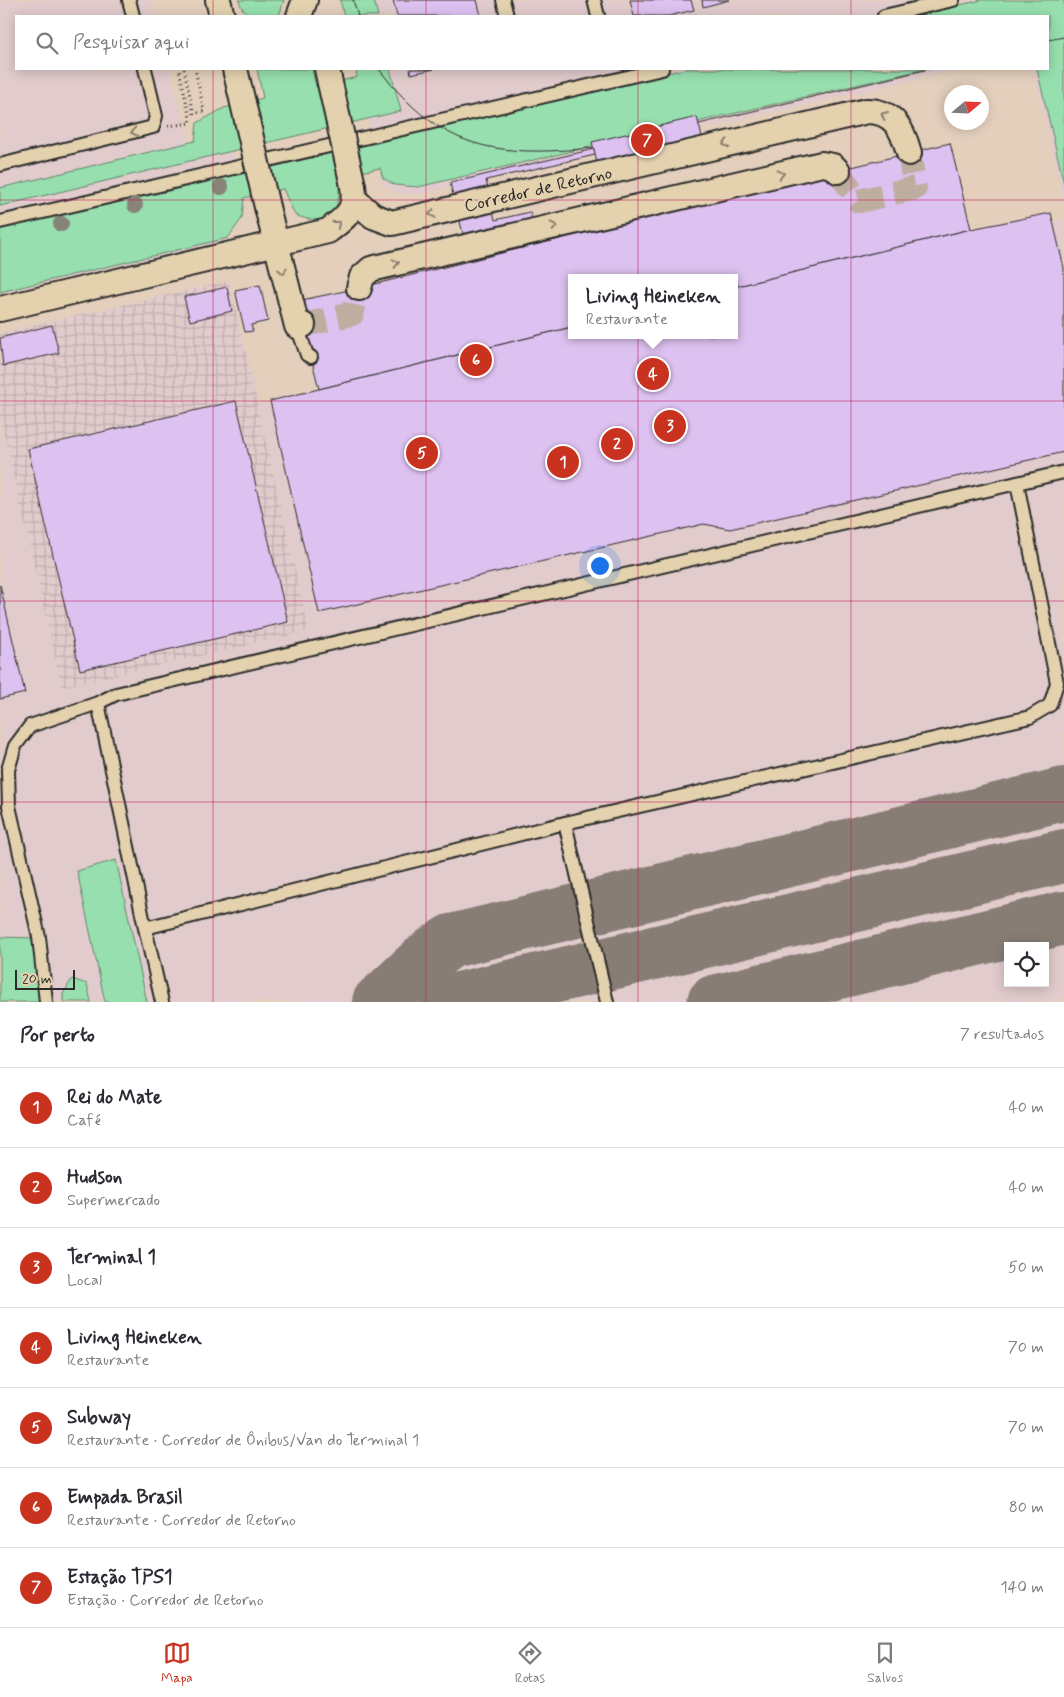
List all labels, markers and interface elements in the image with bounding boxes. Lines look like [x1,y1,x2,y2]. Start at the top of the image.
search box [15,15,1049,70]
icon: search [33,29,61,57]
text: Pesquisar aqui [73,30,189,55]
north arrow [944,85,989,130]
one-way arrow [880,111,889,121]
pin: 7 [631,121,663,159]
one-way arrow [129,126,138,137]
one-way arrow [721,138,730,149]
street label: Corredor de Retorno [462,161,615,219]
one-way arrow [776,169,785,180]
one-way arrow [427,208,436,219]
one-way arrow [331,221,340,229]
one-way arrow [550,221,559,232]
one-way arrow [391,258,400,269]
one-way arrow [277,266,288,275]
popup [568,274,738,339]
text: Living Heineken [586,284,720,309]
text: Restaurante [586,309,668,330]
pin: 6 [460,341,492,379]
pin: 4 [637,355,669,393]
pin: 3 [654,407,686,445]
pin: 2 [601,425,633,463]
pin: 5 [406,434,438,472]
pin: 1 [547,443,579,481]
your location [587,553,613,579]
map controls [1004,942,1049,987]
button: locate [1004,942,1049,987]
scale bar [15,967,75,990]
text: 20 m [22,970,52,988]
text: Por perto [20,1021,95,1049]
text: 7 resultados [960,1024,1044,1045]
text: Rei do Mate [67,1085,162,1110]
text: 1 [32,1097,40,1118]
text: 40 m [1008,1097,1044,1118]
text: Café [67,1110,101,1131]
text: Hudson [67,1165,122,1190]
text: 2 [32,1177,40,1198]
text: 40 m [1008,1177,1044,1198]
text: Supermercado [67,1190,160,1211]
text: Terminal 1 [67,1245,156,1270]
text: 3 [32,1257,40,1278]
text: 50 m [1008,1257,1044,1278]
text: Local [67,1270,102,1291]
text: Living Heineken [67,1325,202,1350]
text: 4 [31,1337,41,1358]
text: 70 m [1008,1337,1044,1358]
text: Restaurante [67,1350,149,1371]
text: Subway [67,1405,131,1430]
text: 5 [31,1417,41,1438]
text: 70 m [1008,1417,1044,1438]
text: Restaurante · Corredor de Ônibus/Van do Terminal 1 [67,1430,419,1451]
text: Empada Brasil [67,1485,183,1510]
text: 6 [32,1497,40,1518]
text: 80 m [1009,1497,1044,1518]
text: Restaurante · Corredor de Retorno [67,1510,296,1531]
text: Estação TPS1 [67,1565,172,1590]
text: 7 [31,1577,41,1598]
text: 140 m [1000,1577,1044,1598]
text: Estação · Corredor de Retorno [67,1590,263,1611]
tab: Mapa [161,1639,193,1687]
tab: Rotas [515,1639,545,1687]
tab: Salvos [867,1639,903,1687]

